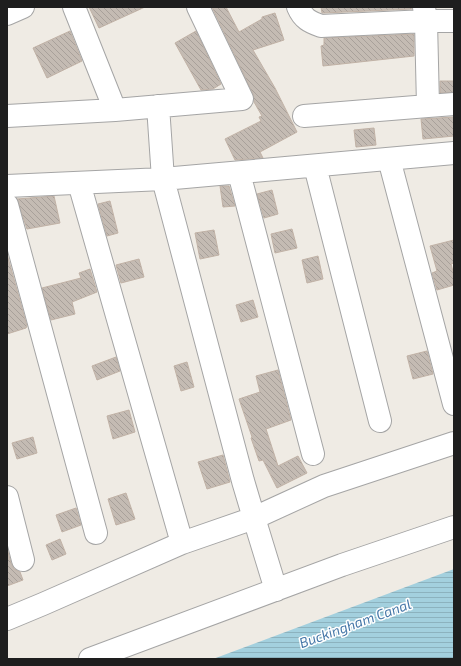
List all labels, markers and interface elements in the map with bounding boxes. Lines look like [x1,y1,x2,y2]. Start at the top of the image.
water label: Buckingham Canal [297,595,413,651]

